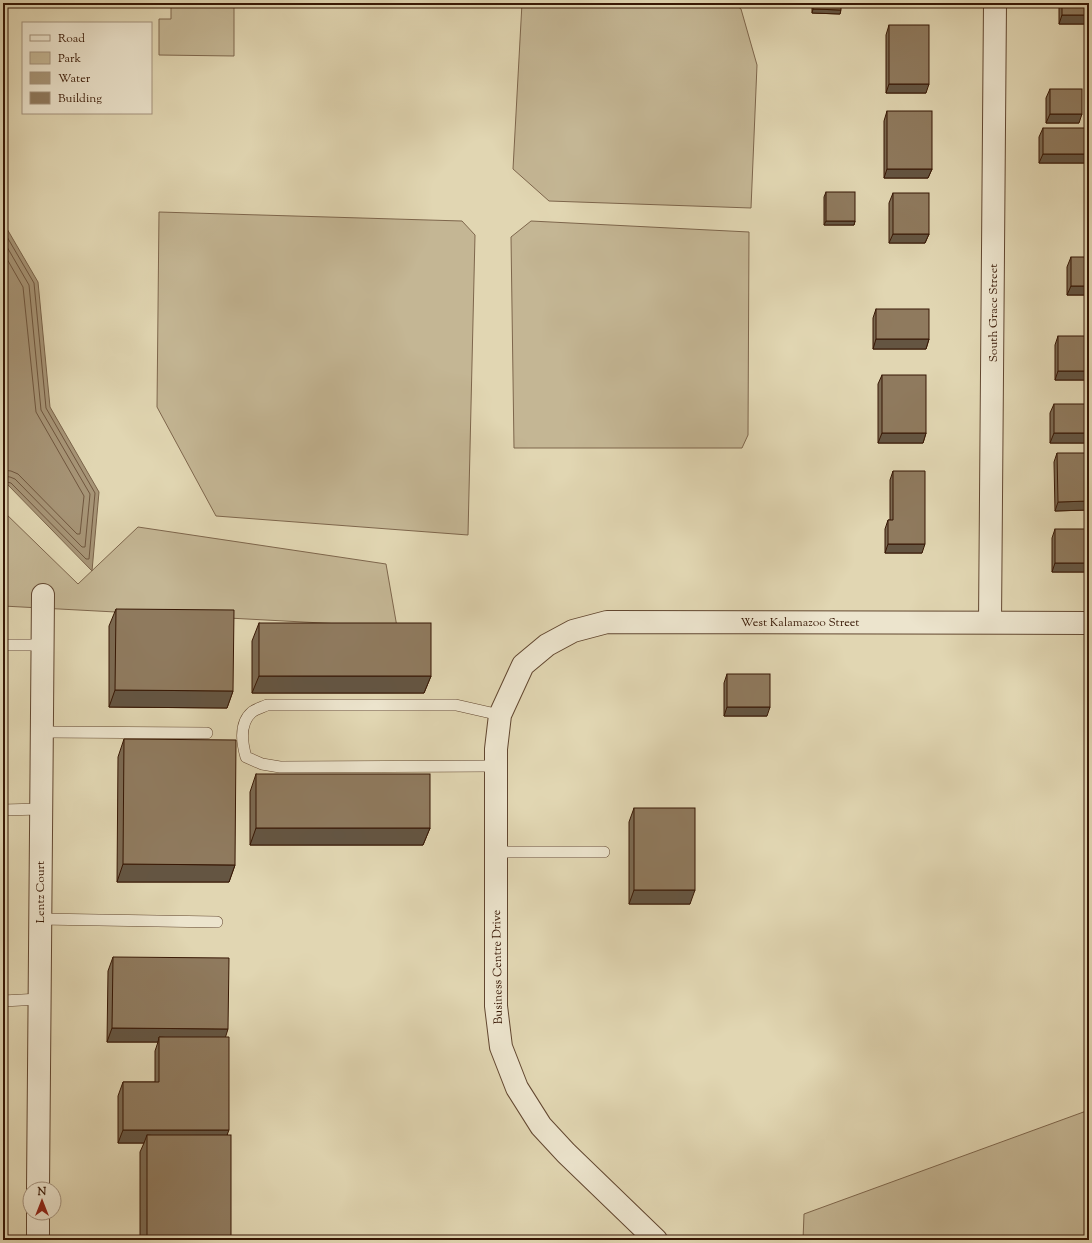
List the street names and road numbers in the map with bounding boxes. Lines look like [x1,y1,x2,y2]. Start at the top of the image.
street label: South Grace Street [985,264,1003,362]
street label: West Kalamazoo Street [741,614,859,632]
street label: Lentz Court [32,861,50,923]
street label: Business Centre Drive [488,909,508,1024]

